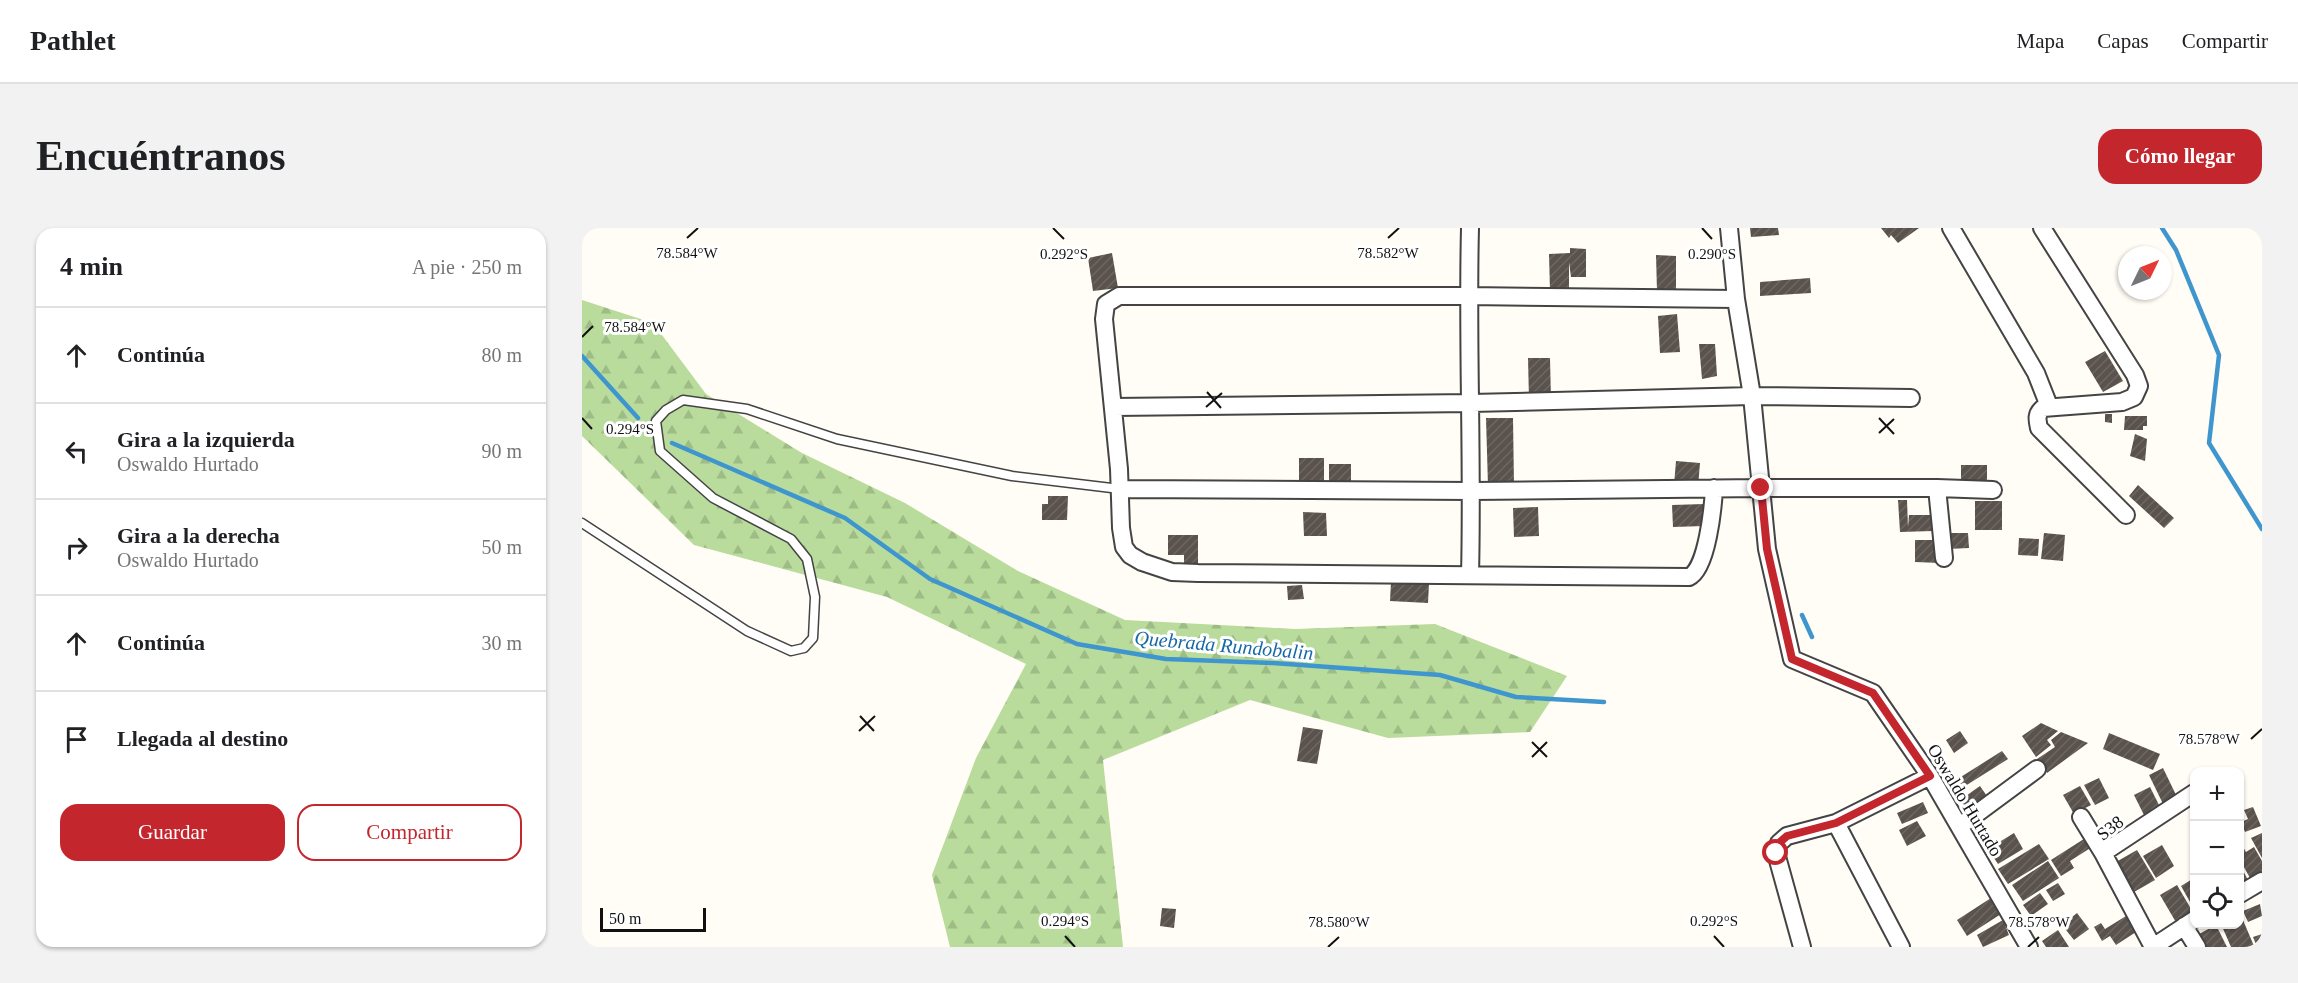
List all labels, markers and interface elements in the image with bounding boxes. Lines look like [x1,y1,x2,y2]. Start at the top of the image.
text: Pathlet [30,25,116,56]
text: Mapa [2017,29,2064,53]
text: Capas [2097,29,2149,53]
text: Compartir [2182,29,2268,53]
button: Cómo llegar [2098,129,2262,184]
text: Encuéntranos [36,133,286,179]
text: 78.584°W [656,245,719,261]
text: 78.582°W [1357,245,1420,261]
text: 0.292°S [1040,246,1088,262]
text: 0.290°S [1688,246,1736,262]
north arrow [2118,246,2172,300]
text: 4 min [60,252,123,281]
text: A pie · 250 m [412,256,522,278]
text: 78.584°W [604,319,667,335]
icon: ahead [60,339,93,372]
text: Continúa [117,342,205,367]
text: 80 m [481,344,522,366]
text: 0.294°S [606,421,654,437]
text: Gira a la izquierda [117,427,295,452]
icon: left [60,435,93,468]
text: 90 m [481,440,522,462]
text: Oswaldo Hurtado [117,453,259,475]
route end [1747,474,1773,500]
text: Gira a la derecha [117,523,280,548]
icon: right [60,531,93,564]
text: 50 m [481,536,522,558]
text: Oswaldo Hurtado [117,549,259,571]
water label: Quebrada Rundobalin [1134,626,1314,664]
icon: ahead [60,627,93,660]
text: Continúa [117,630,205,655]
text: 30 m [481,632,522,654]
icon: arrive [60,723,93,756]
text: Llegada al destino [117,726,288,751]
text: 78.578°W [2178,731,2241,747]
street label: Oswaldo Hurtado [1924,740,2006,860]
map controls [2190,767,2244,929]
button: + [2190,767,2244,821]
button: Guardar [60,804,285,861]
button: Compartir [297,804,522,861]
street label: S38 [2093,811,2127,845]
button: − [2190,821,2244,875]
route start [1762,839,1788,865]
button: locate [2190,875,2244,929]
scale bar [600,905,706,932]
text: 50 m [609,910,641,927]
text: 0.294°S [1041,913,1089,929]
text: 0.292°S [1690,913,1738,929]
text: 78.580°W [1308,914,1371,930]
text: 78.578°W [2008,914,2071,930]

